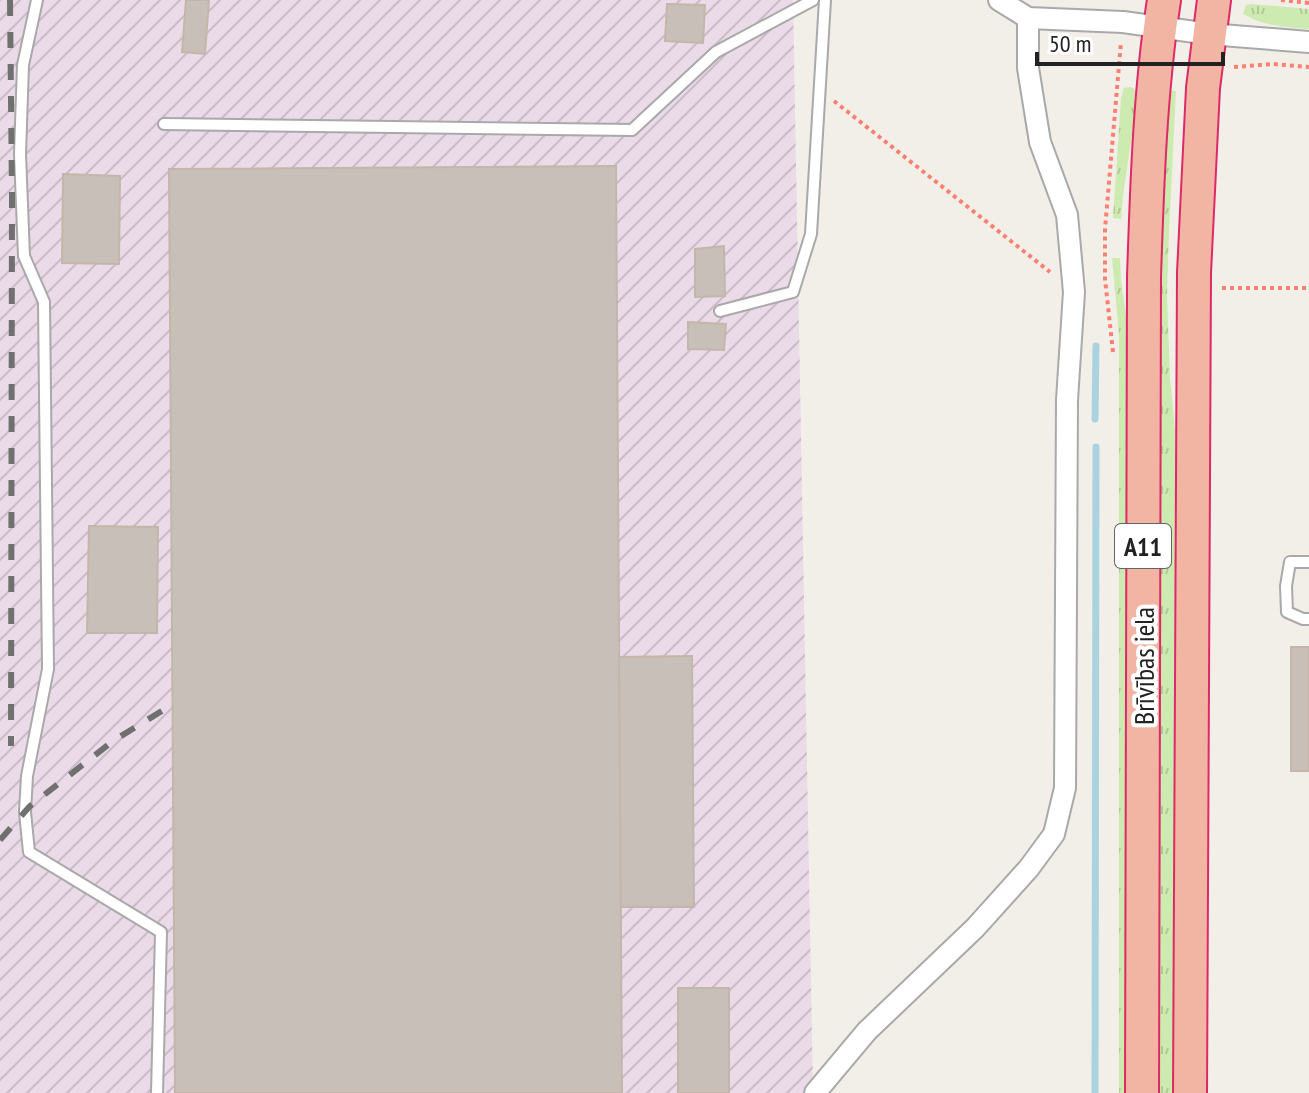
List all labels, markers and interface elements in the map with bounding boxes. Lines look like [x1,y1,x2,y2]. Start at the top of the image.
scale bar [1037,16,1223,66]
text: 50 m [1049,28,1091,59]
road number: A11 [1115,524,1171,568]
street label: Brīvības iela [1125,607,1162,725]

